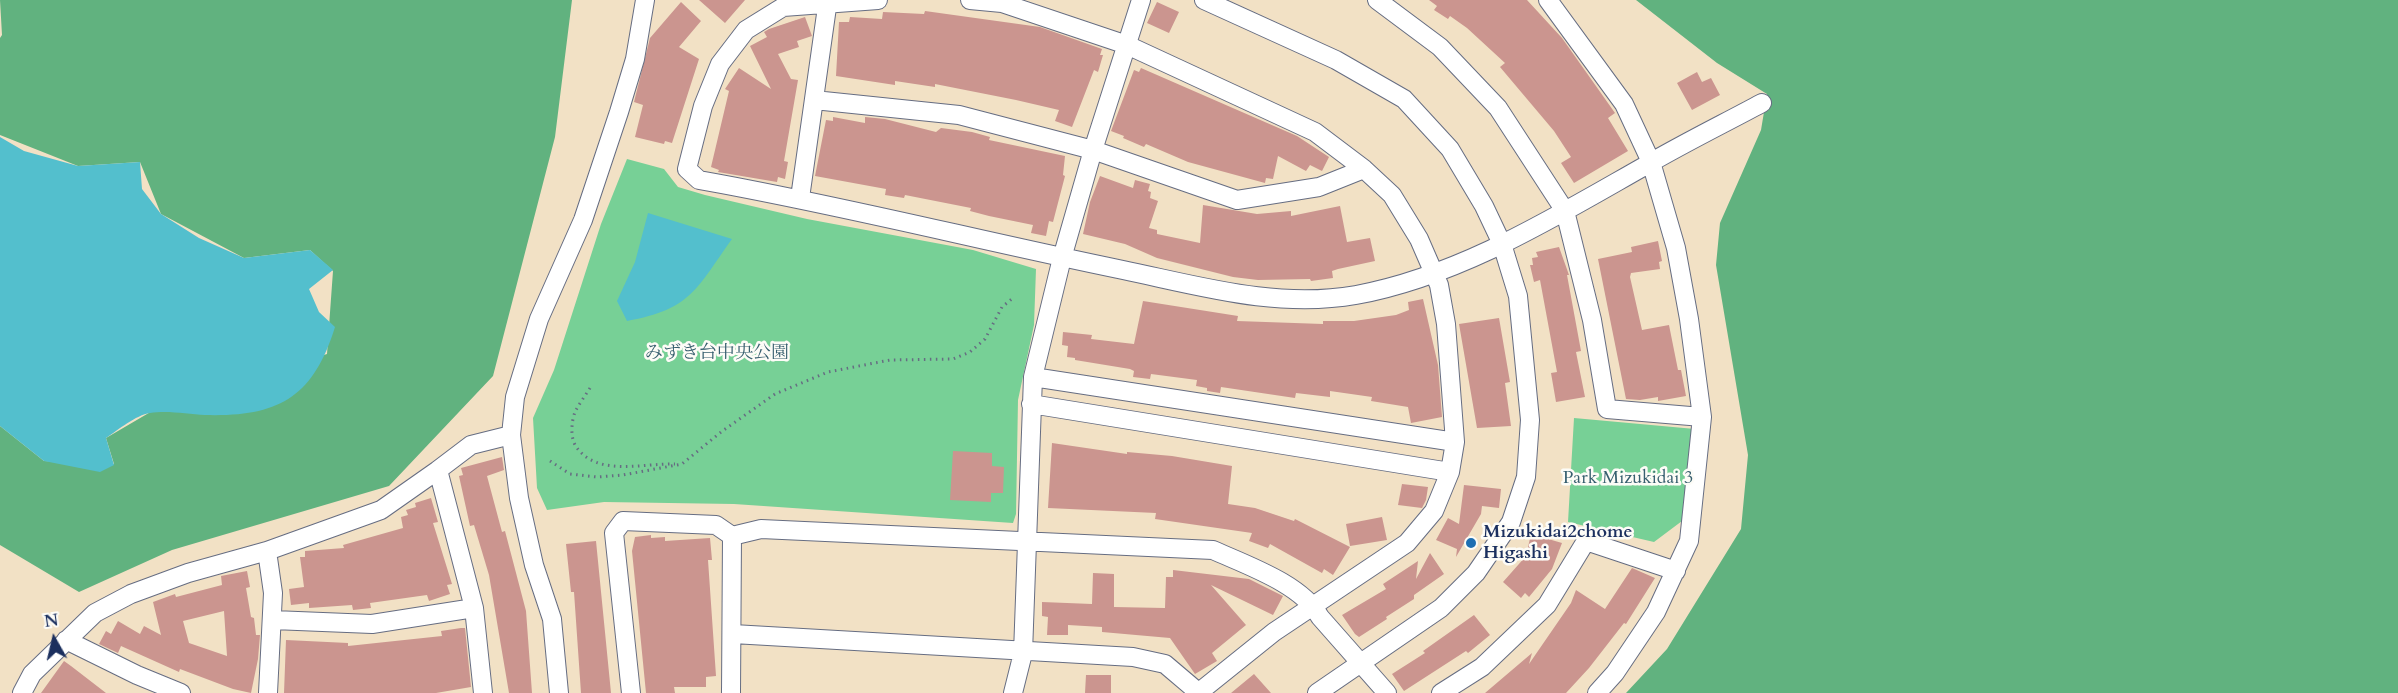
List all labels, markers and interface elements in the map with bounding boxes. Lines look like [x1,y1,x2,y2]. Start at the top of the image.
park label: みずき台中央公園 [645,343,789,365]
park label: Park Mizukidai 3 [1563,468,1693,490]
place label: Mizukidai2chome Higashi [1483,522,1633,564]
marker: Mizukidai2chome Higashi [1464,536,1478,550]
north arrow [24,609,84,669]
text: N [43,609,60,633]

